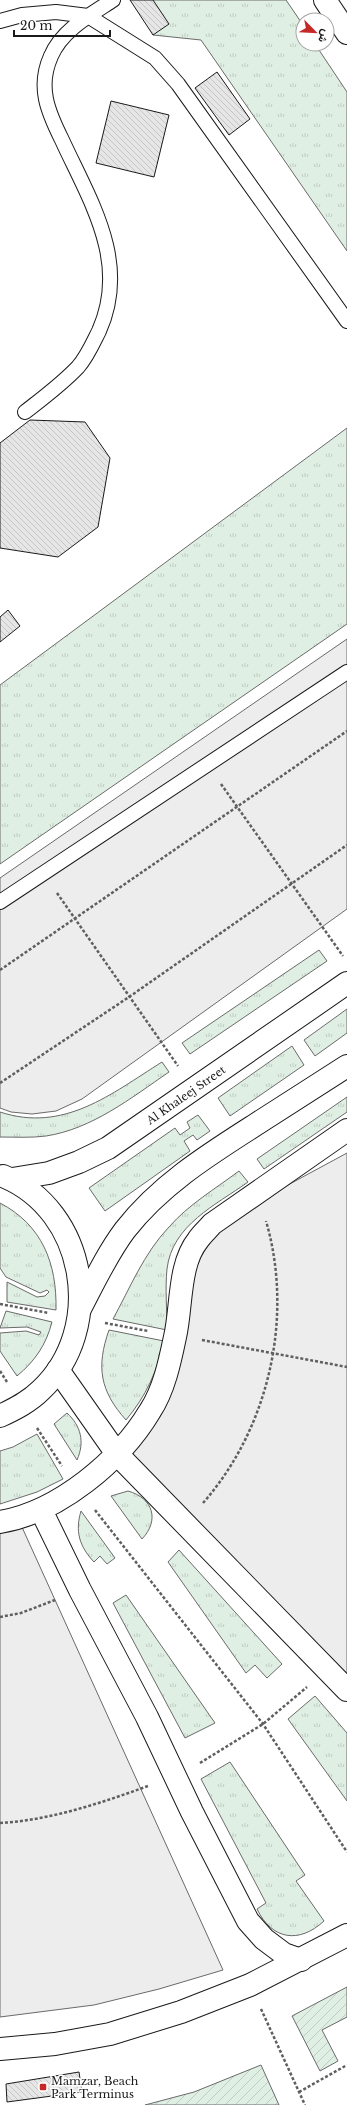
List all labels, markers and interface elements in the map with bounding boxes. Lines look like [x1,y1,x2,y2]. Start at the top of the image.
scale bar [14,12,110,38]
north arrow [295,12,335,52]
text: 20 m [20,18,52,33]
text: ش [315,27,333,45]
street label: Al Khaleej Street [143,1062,229,1128]
place label: Mamzar, Beach Park Terminus [51,2074,139,2101]
marker: Mamzar, Beach Park Terminus [38,2082,48,2092]

